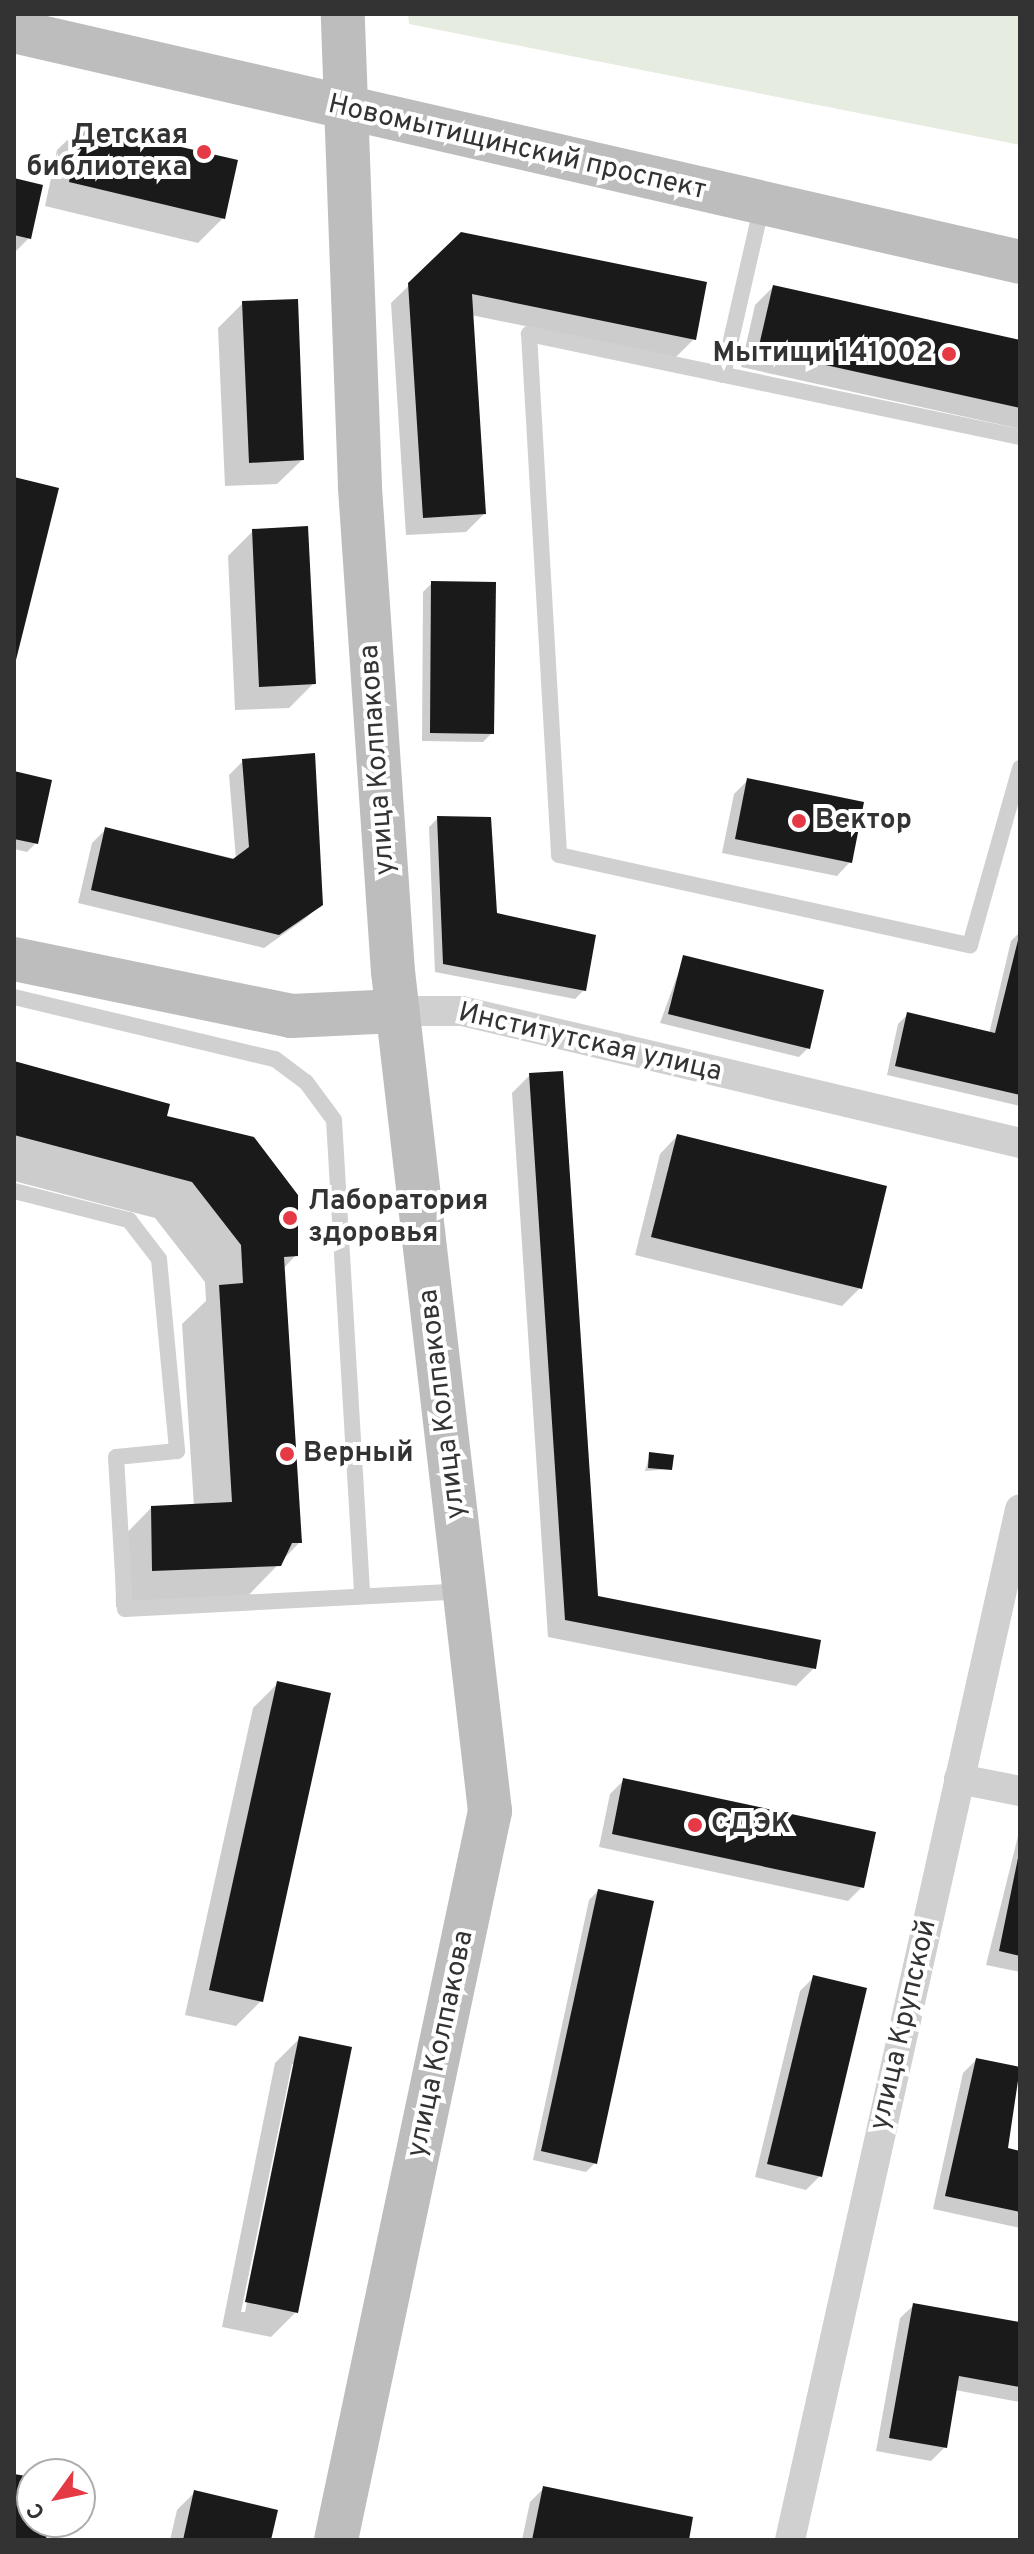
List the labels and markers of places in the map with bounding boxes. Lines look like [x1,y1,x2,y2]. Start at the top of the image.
place label: Детская библиотека [27,119,188,185]
marker: Детская библиотека [195,143,213,161]
place label: Мытищи 141002 [712,337,933,371]
marker: Мытищи 141002 [940,345,958,363]
place label: Вектор [815,804,912,838]
marker: Вектор [790,812,808,830]
place label: Лаборатория здоровья [308,1185,488,1251]
marker: Лаборатория здоровья [279,1207,301,1229]
place label: Верный [303,1437,414,1471]
marker: Верный [278,1445,296,1463]
place label: СДЭК [711,1808,791,1842]
marker: СДЭК [686,1816,704,1834]

